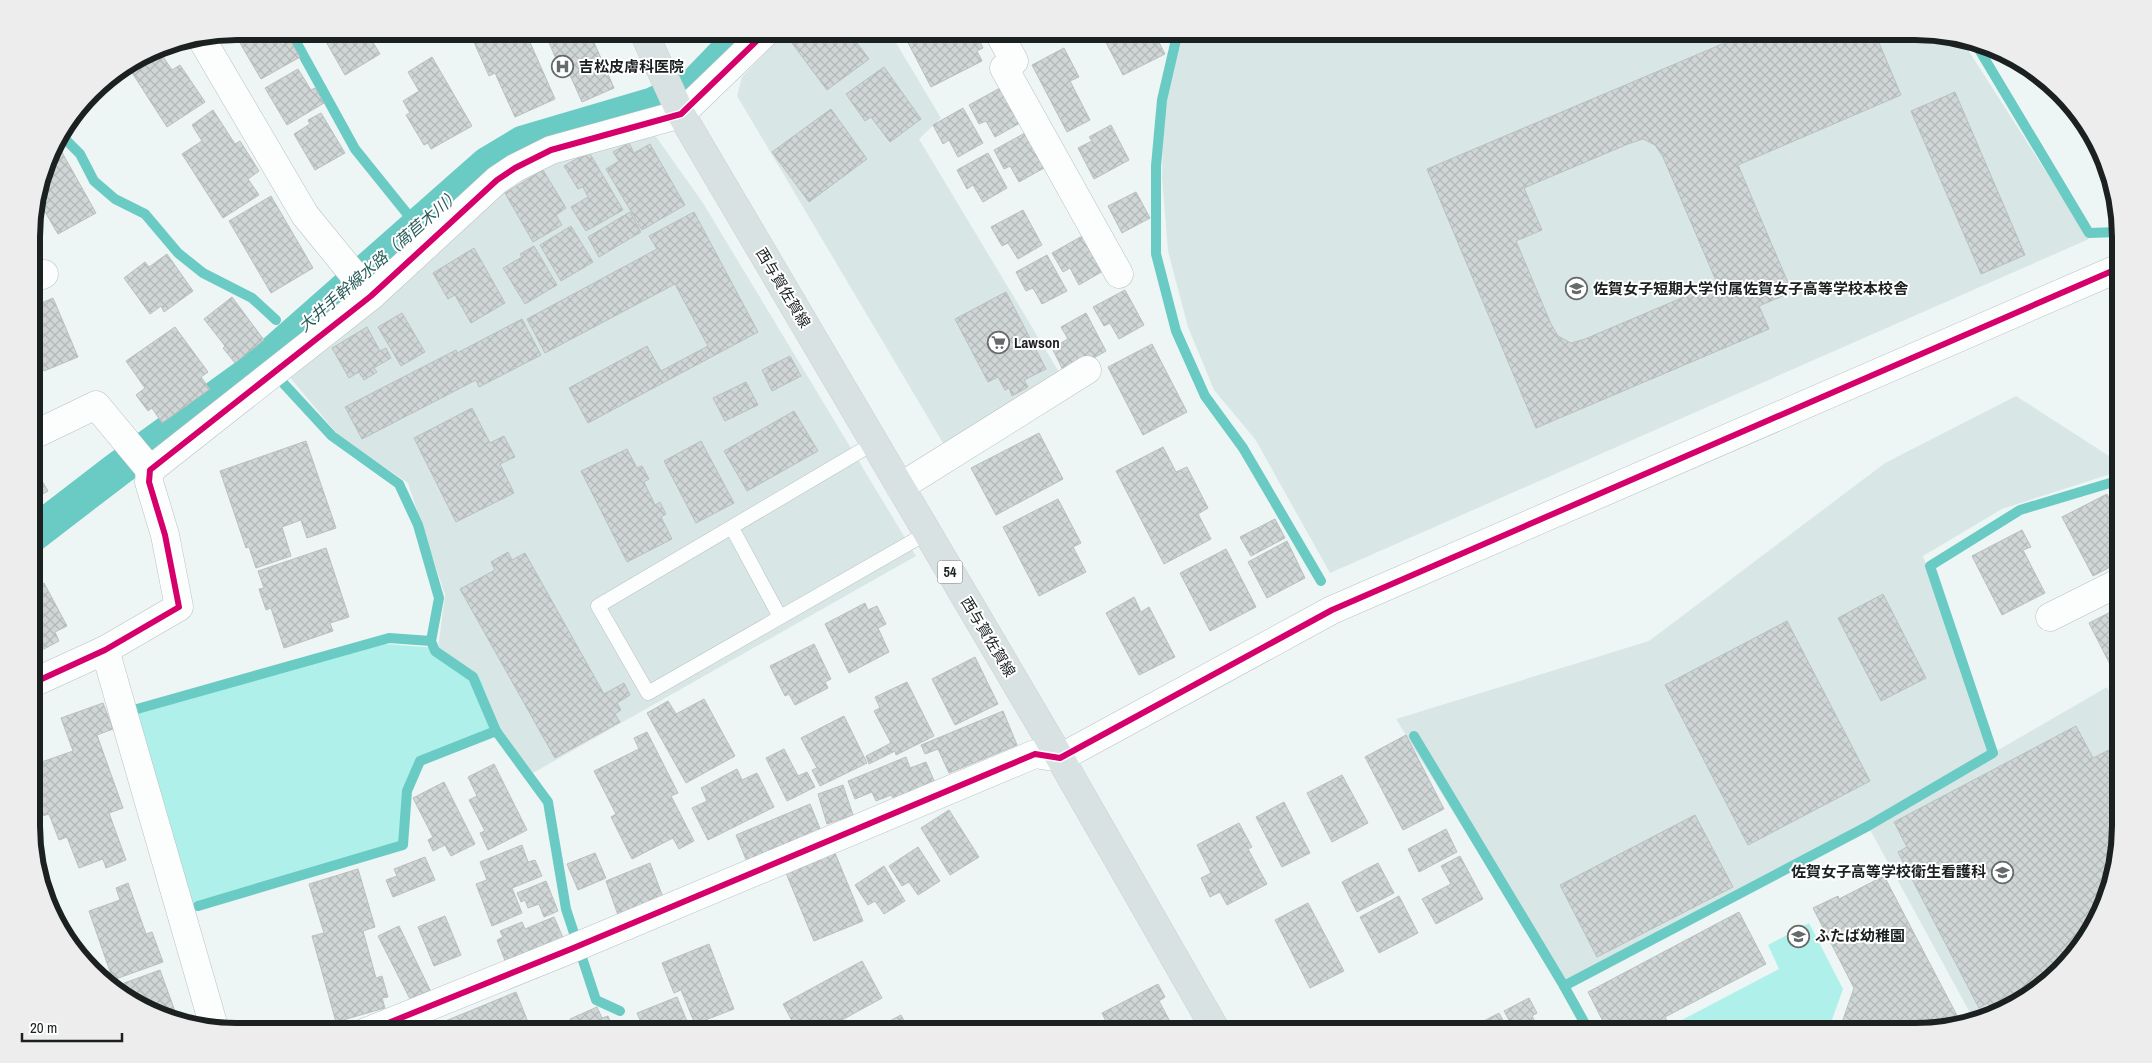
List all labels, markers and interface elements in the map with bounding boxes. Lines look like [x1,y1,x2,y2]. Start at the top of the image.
hospital icon: 吉松皮膚科医院 [551,55,575,79]
place label: 吉松皮膚科医院 [579,56,684,77]
water label: 大井手幹線水路（萵苣木川） [293,183,465,337]
street label: 西与賀佐賀線 [751,244,816,332]
school or university icon: 佐賀女子短期大学付属佐賀女子高等学校本校舎 [1565,277,1589,301]
place label: 佐賀女子短期大学付属佐賀女子高等学校本校舎 [1593,278,1909,299]
supermarket icon: Lawson [986,331,1010,355]
place label: Lawson [1014,332,1060,353]
road number: 54 [938,560,962,584]
street label: 西与賀佐賀線 [956,593,1021,681]
school or university icon: 佐賀女子高等学校衛生看護科 [1990,860,2014,884]
place label: 佐賀女子高等学校衛生看護科 [1791,861,1986,882]
school or university icon: ふたば幼稚園 [1787,924,1811,948]
place label: ふたば幼稚園 [1815,925,1905,946]
scale bar [22,1010,122,1042]
text: 20 m [30,1017,57,1038]

